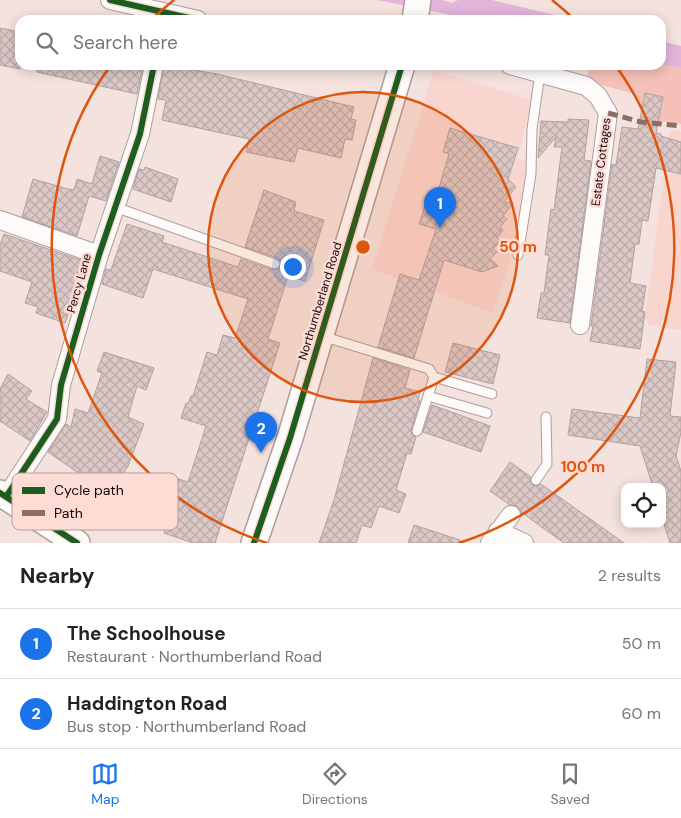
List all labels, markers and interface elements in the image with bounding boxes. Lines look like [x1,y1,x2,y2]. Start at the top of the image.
search box [15,15,666,70]
icon: search [33,29,61,57]
text: Search here [73,30,178,55]
street label: Estate Cottages [588,117,614,207]
pin: 1 [424,187,456,228]
text: 50 m [499,237,537,257]
centre of rings [354,238,372,256]
street label: Northumberland Road [294,240,346,362]
street label: Percy Lane [63,251,95,314]
your location [280,254,306,280]
pin: 2 [245,412,277,453]
text: 100 m [561,457,605,477]
legend [12,473,178,530]
text: Cycle path [54,481,124,499]
map controls [621,483,666,528]
button: locate [621,483,666,528]
text: Path [54,504,83,522]
text: Nearby [20,562,94,590]
text: 2 results [598,565,661,586]
text: The Schoolhouse [67,621,226,646]
text: 1 [33,633,39,654]
text: 50 m [622,633,661,654]
text: Restaurant · Northumberland Road [67,646,322,667]
text: Haddington Road [67,691,227,716]
text: 2 [31,703,41,724]
text: 60 m [621,703,661,724]
text: Bus stop · Northumberland Road [67,716,306,737]
tab: Map [91,760,119,808]
tab: Directions [302,760,368,808]
tab: Saved [550,760,590,808]

